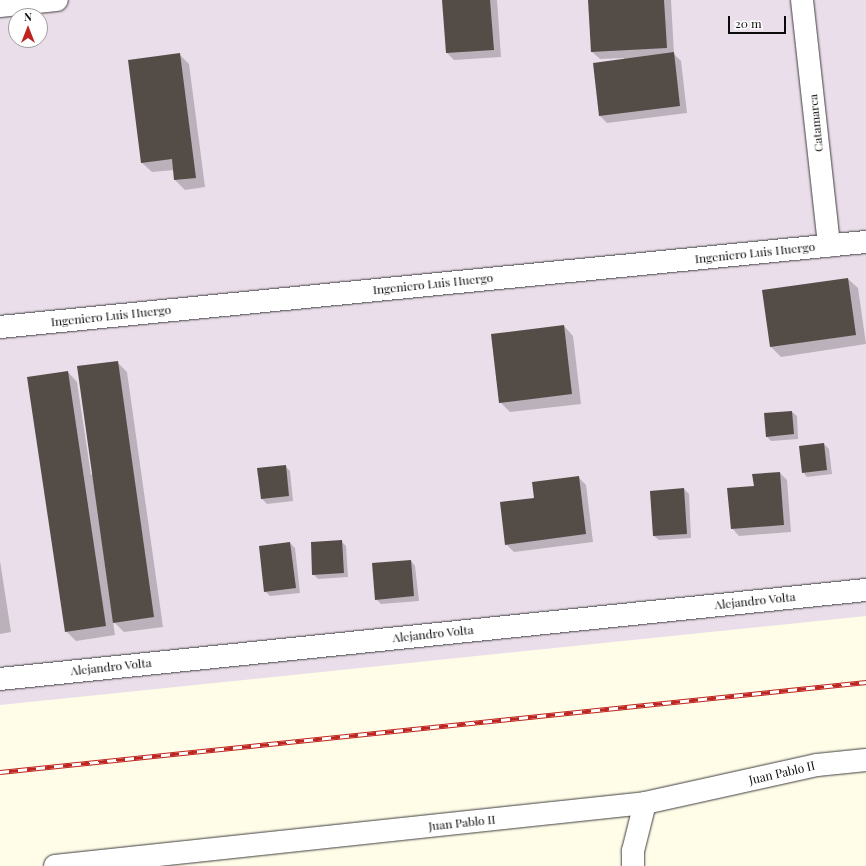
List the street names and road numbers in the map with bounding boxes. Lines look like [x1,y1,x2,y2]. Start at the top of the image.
street label: Catamarca [806,93,826,153]
street label: Ingeniero Luis Huergo [694,240,816,266]
street label: Ingeniero Luis Huergo [372,271,494,297]
street label: Ingeniero Luis Huergo [50,303,172,329]
street label: Alejandro Volta [714,590,796,612]
street label: Alejandro Volta [392,623,474,645]
street label: Alejandro Volta [70,656,152,678]
street label: Juan Pablo II [748,758,816,788]
street label: Juan Pablo II [428,812,496,834]

